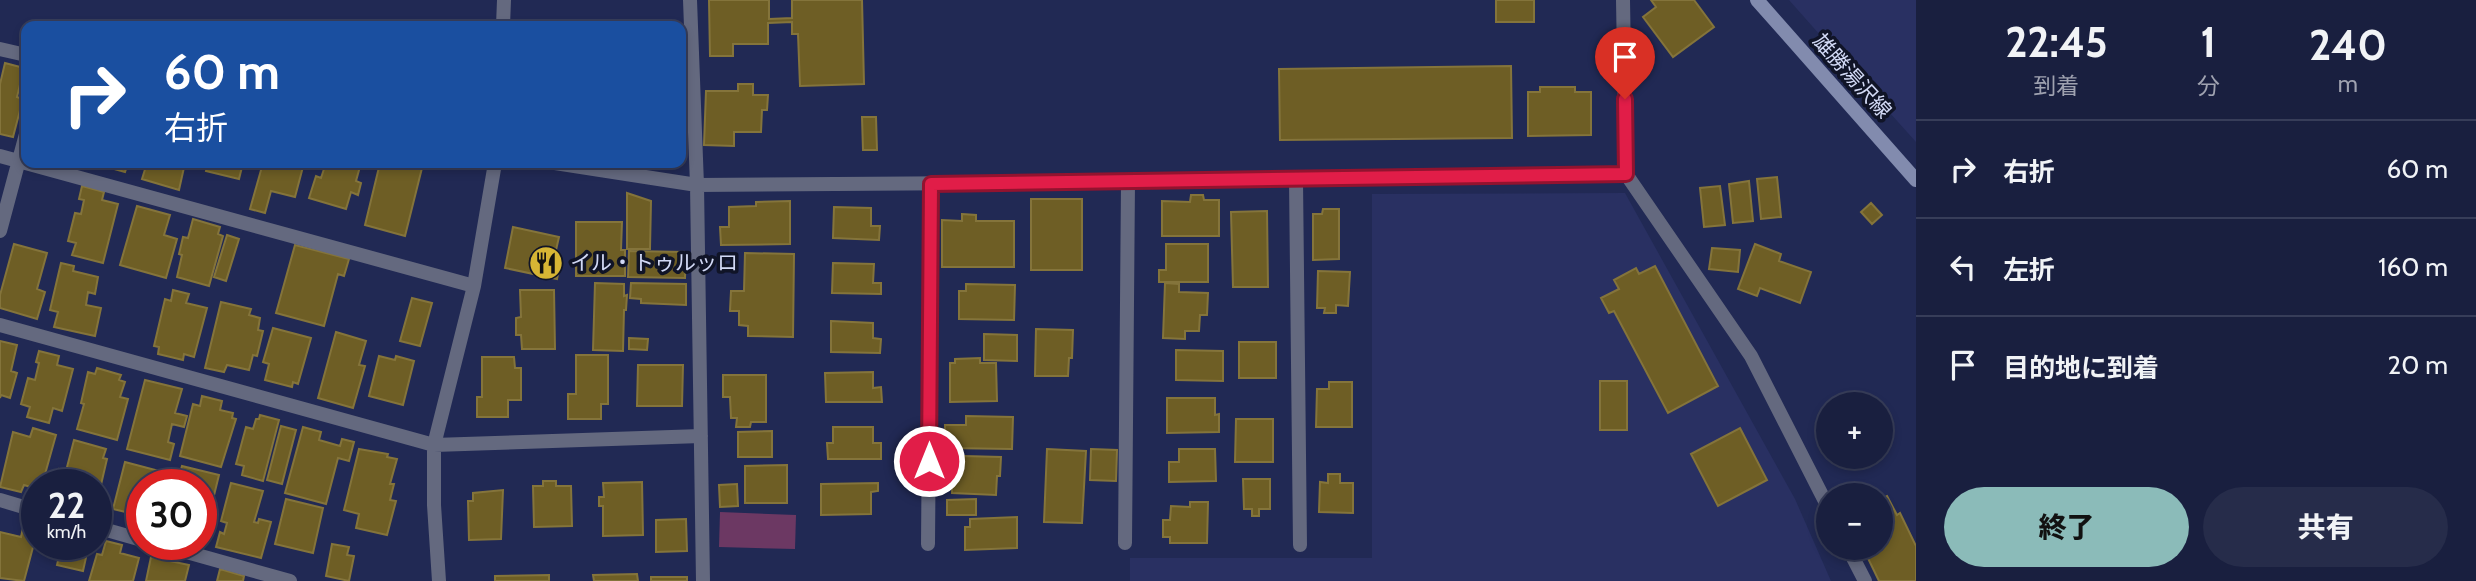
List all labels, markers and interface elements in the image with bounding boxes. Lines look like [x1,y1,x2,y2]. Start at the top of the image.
text: 22:45 [2005,16,2108,68]
text: 1 [2200,16,2216,68]
text: 240 [2309,19,2387,71]
pin [1595,27,1655,99]
street label: 雄勝湯沢線 [1808,28,1897,123]
icon: arrive [1606,38,1644,76]
text: 60 m [164,42,280,101]
icon: right [49,49,140,140]
text: m [2338,70,2358,98]
text: 到着 [2033,72,2079,100]
text: 分 [2197,72,2220,100]
text: 右折 [164,108,228,147]
icon: right [1944,150,1982,188]
text: 60 m [2386,153,2448,185]
text: 右折 [2003,156,2055,188]
restaurant icon: イル・トゥルッロ [527,244,565,282]
icon: left [1944,248,1982,286]
place label: イル・トゥルッロ [570,250,738,275]
text: 160 m [2378,251,2448,283]
text: 左折 [2003,254,2055,286]
icon: arrive [1944,346,1982,384]
text: 20 m [2388,349,2448,381]
text: 目的地に到着 [2003,352,2159,384]
map controls [1816,392,1893,560]
button: + [1816,392,1893,469]
position arrow [892,424,966,498]
speed limit sign: 30 [126,469,217,560]
button: − [1816,483,1893,560]
text: 22 [48,484,85,527]
button: 終了 [1944,487,2189,567]
button: 共有 [2203,487,2448,567]
text: km/h [47,521,86,543]

